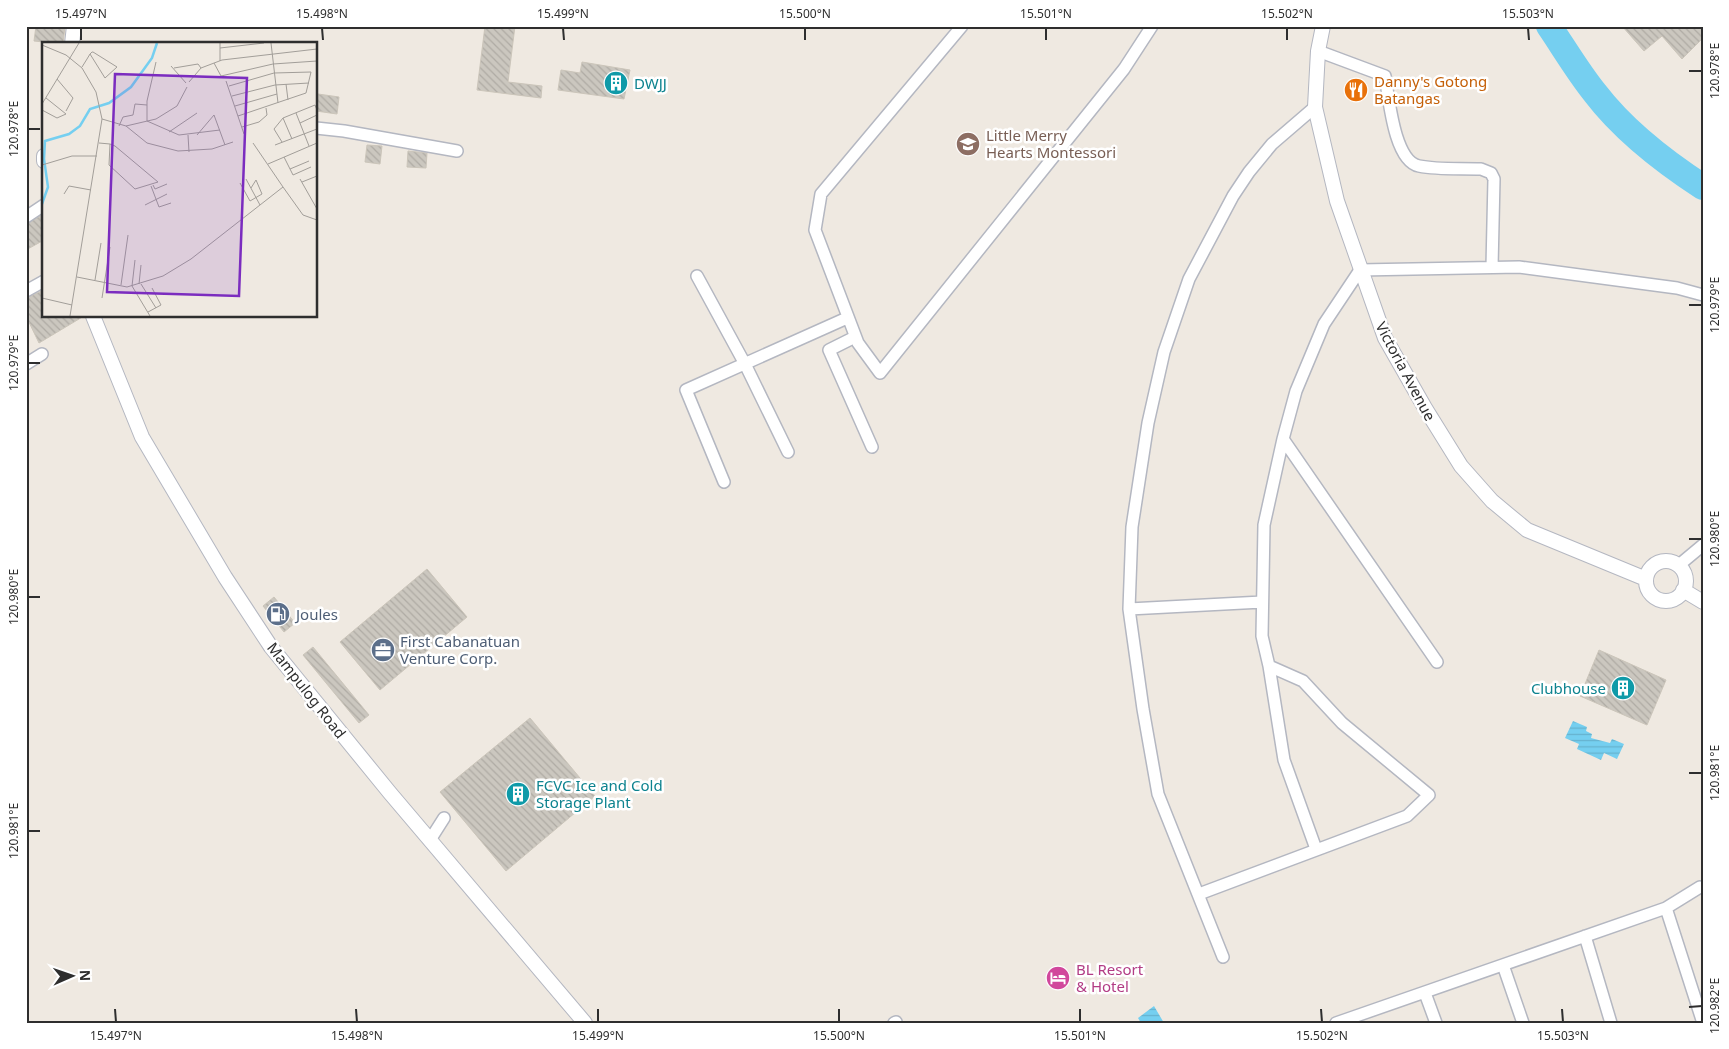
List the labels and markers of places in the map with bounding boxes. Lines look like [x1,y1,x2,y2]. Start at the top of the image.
building icon: DWJJ [603,70,629,96]
place label: Danny's Gotong Batangas [1374,71,1487,108]
place label: DWJJ [634,73,667,93]
restaurant icon: Danny's Gotong Batangas [1343,77,1369,103]
place label: Little Merry Hearts Montessori [986,125,1116,162]
school or university icon: Little Merry Hearts Montessori [955,131,981,157]
fuel station icon: Joules [265,601,291,627]
place label: Joules [294,604,338,624]
place label: First Cabanatuan Venture Corp. [400,631,520,668]
office icon: First Cabanatuan Venture Corp. [370,637,396,663]
building icon: Clubhouse [1610,675,1636,701]
place label: Clubhouse [1531,678,1606,698]
place label: FCVC Ice and Cold Storage Plant [536,775,663,812]
building icon: FCVC Ice and Cold Storage Plant [505,781,531,807]
place label: BL Resort & Hotel [1076,959,1144,996]
hotel icon: BL Resort & Hotel [1045,965,1071,991]

